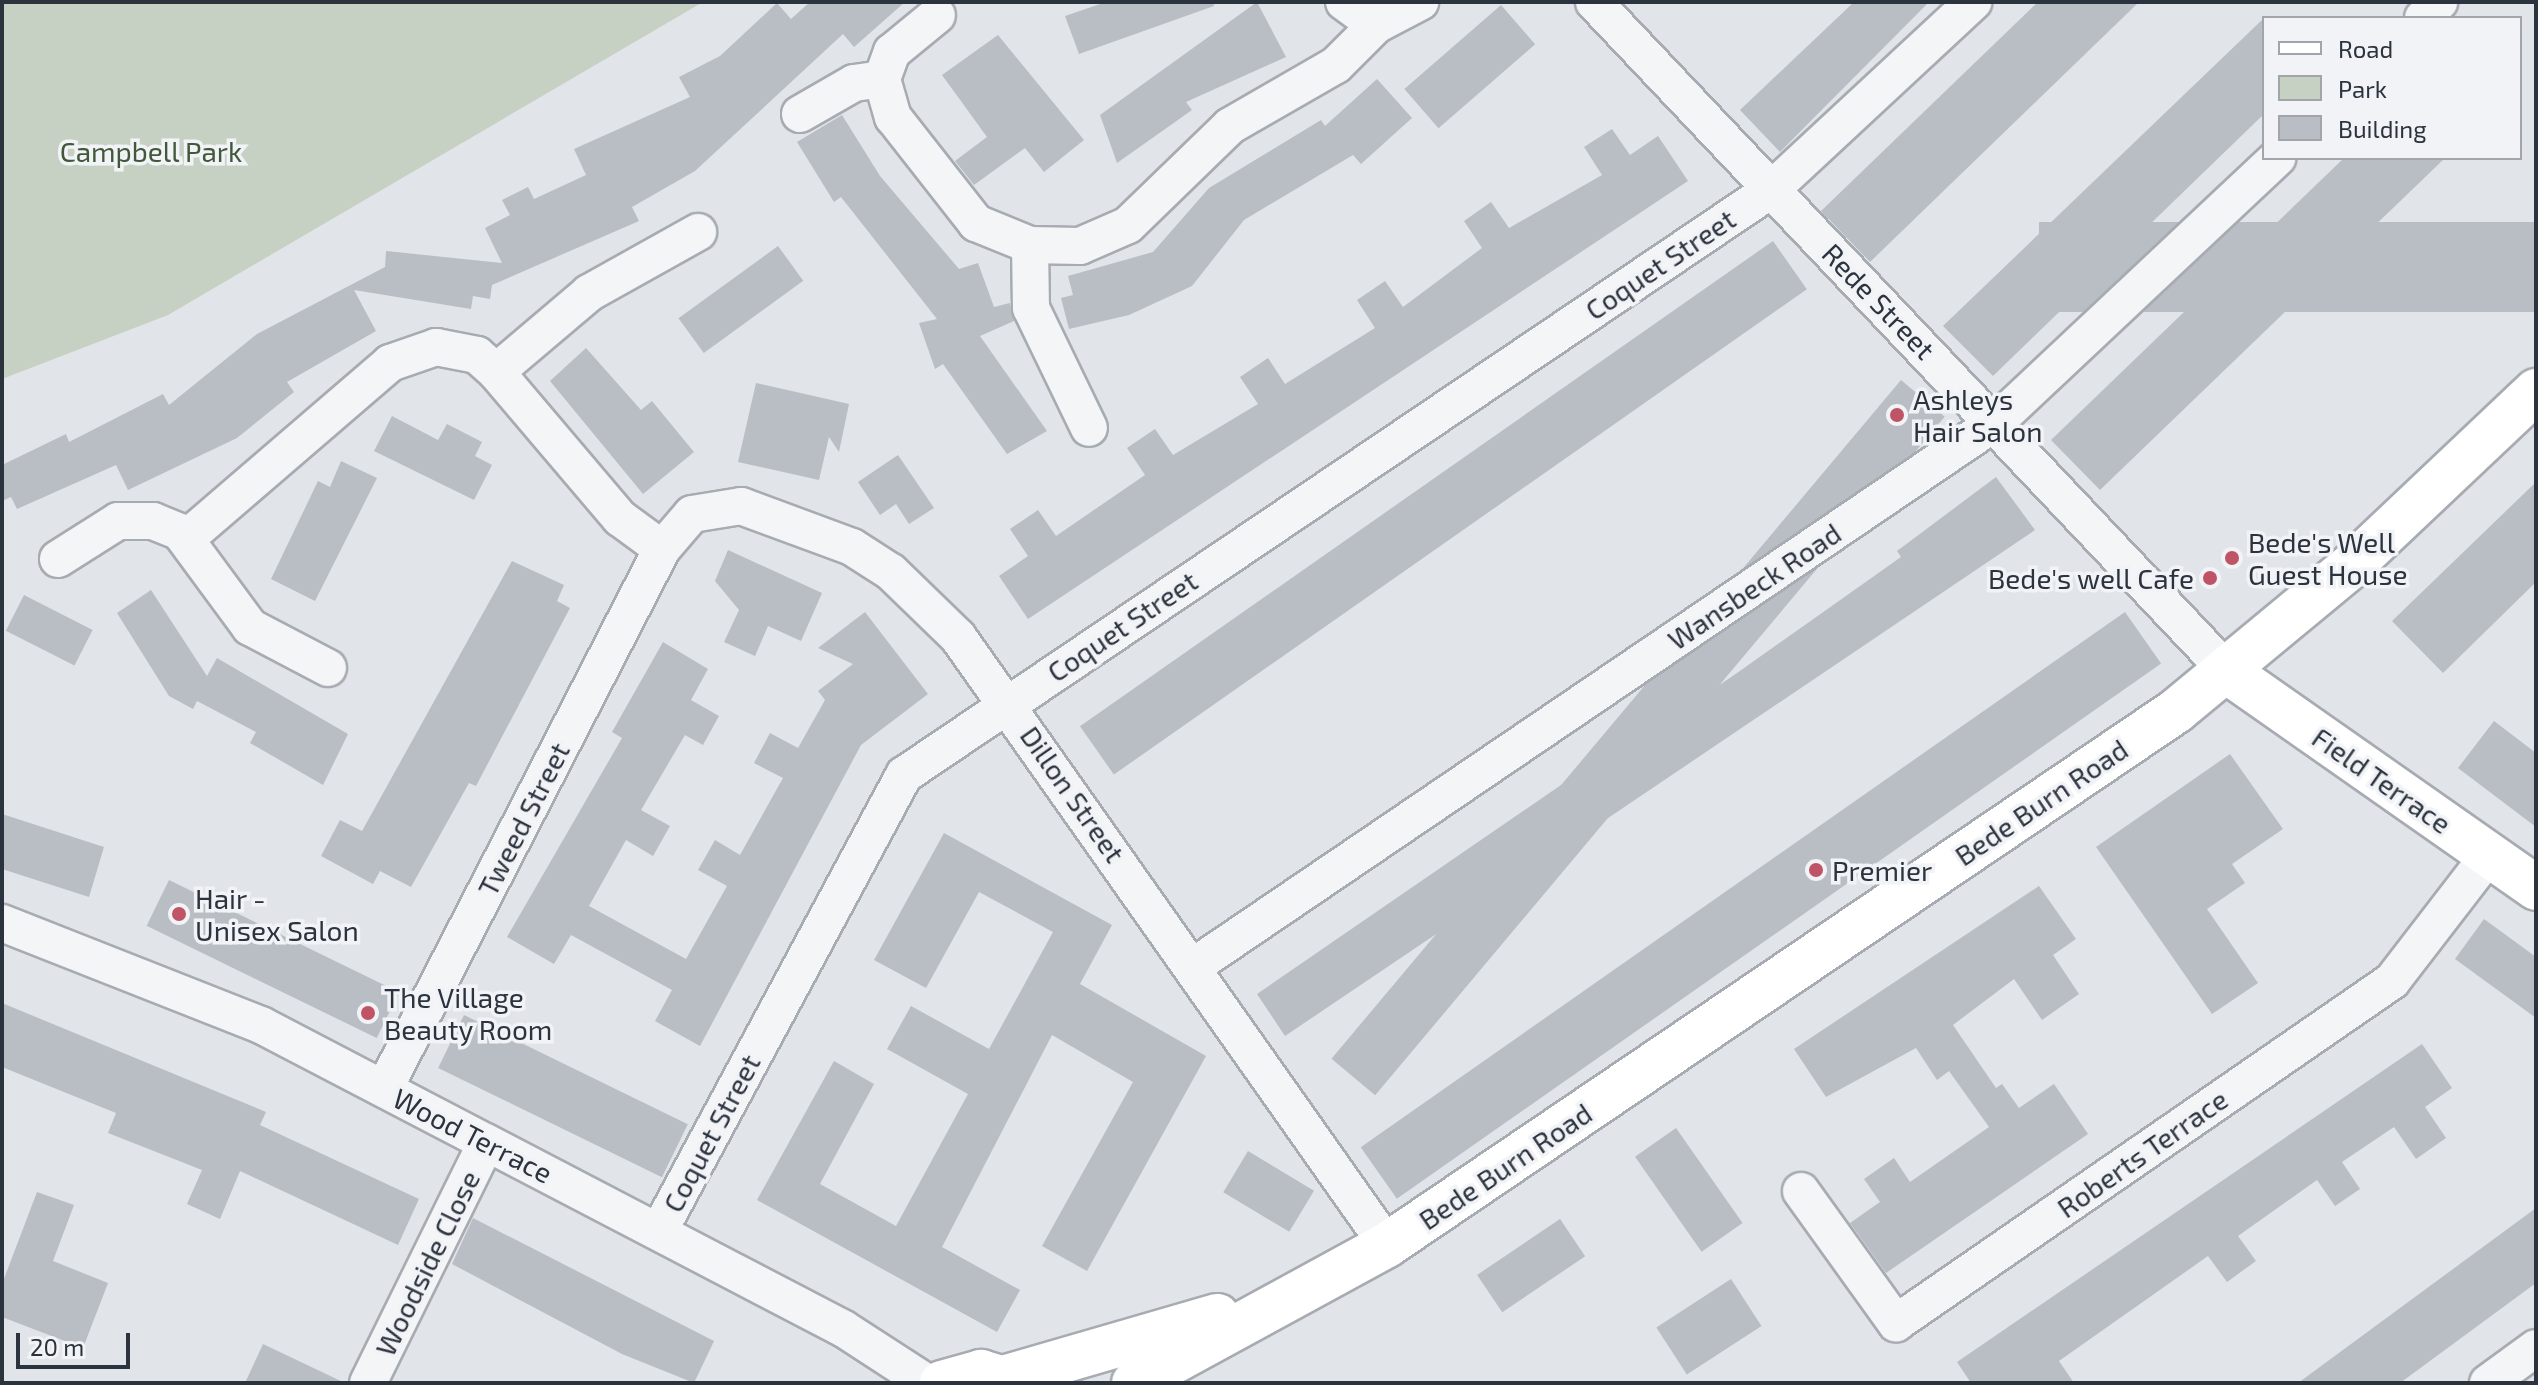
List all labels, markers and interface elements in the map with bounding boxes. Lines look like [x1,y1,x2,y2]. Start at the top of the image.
legend [2262,16,2522,160]
text: Road [2338,34,2393,63]
text: Park [2338,74,2387,103]
text: Building [2338,114,2427,143]
park label: Campbell Park [59,134,243,168]
street label: Coquet Street [1579,202,1741,326]
street label: Rede Street [1816,236,1942,366]
place label: Ashleys Hair Salon [1913,382,2043,448]
marker: Ashleys Hair Salon [1888,406,1906,424]
street label: Wansbeck Road [1661,516,1847,656]
place label: Bede's Well Guest House [2248,525,2408,591]
marker: Bede's Well Guest House [2223,549,2241,567]
place label: Bede's well Cafe [1987,561,2194,595]
street label: Coquet Street [1041,564,1203,688]
marker: Bede's well Cafe [2201,569,2219,587]
street label: Dillon Street [1014,719,1132,869]
street label: Field Terrace [2306,720,2458,840]
street label: Bede Burn Road [1948,732,2134,872]
street label: Tweed Street [470,737,576,901]
place label: Premier [1832,853,1932,887]
marker: Premier [1807,861,1825,879]
place label: Hair - Unisex Salon [195,881,359,947]
marker: Hair - Unisex Salon [170,905,188,923]
place label: The Village Beauty Room [384,980,553,1046]
marker: The Village Beauty Room [359,1004,377,1022]
street label: Coquet Street [655,1048,767,1218]
street label: Wood Terrace [388,1080,558,1190]
street label: Roberts Terrace [2050,1082,2234,1224]
street label: Bede Burn Road [1412,1096,1598,1236]
street label: Woodside Close [368,1165,486,1361]
scale bar [20,1317,134,1367]
text: 20 m [30,1332,84,1361]

